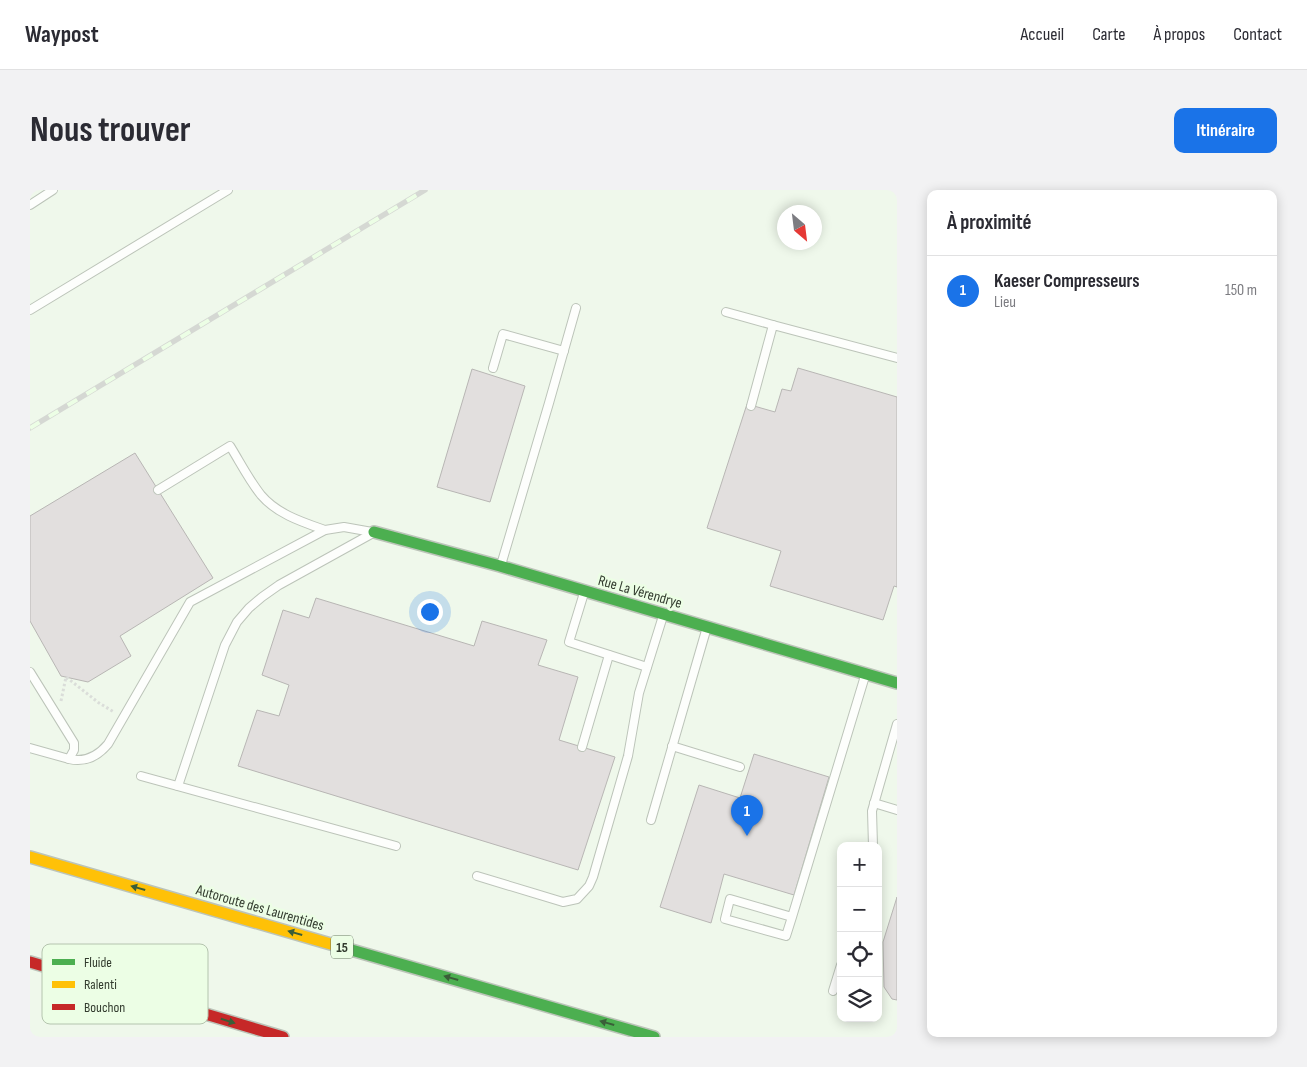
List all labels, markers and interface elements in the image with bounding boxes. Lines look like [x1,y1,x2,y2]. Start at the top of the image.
text: Waypost [25,20,99,49]
text: Accueil [1020,24,1064,45]
text: Carte [1092,24,1125,45]
text: À propos [1153,24,1205,45]
text: Contact [1233,24,1282,45]
button: Itinéraire [1174,108,1277,153]
text: Nous trouver [30,109,191,152]
north arrow [777,205,822,250]
text: À proximité [947,210,1032,235]
text: Kaeser Compresseurs [994,270,1140,293]
text: 1 [960,281,966,300]
text: 150 m [1225,281,1257,300]
text: Lieu [994,293,1016,312]
street label: Rue La Vérendrye [596,571,684,613]
your location [417,599,443,625]
pin: 1 [731,795,763,836]
map controls [837,842,882,1022]
button: + [837,842,882,887]
street label: Autoroute des Laurentides [193,880,326,935]
one-way arrow [131,884,146,892]
button: − [837,887,882,932]
one-way arrow [287,929,302,937]
button: locate [837,932,882,977]
road number: 15 [331,936,353,959]
legend [42,944,208,1024]
text: Fluide [84,954,112,971]
one-way arrow [443,974,458,982]
text: Ralenti [84,976,117,993]
button: layers [837,977,882,1022]
text: Bouchon [84,999,125,1016]
one-way arrow [220,1017,235,1025]
one-way arrow [599,1019,614,1027]

